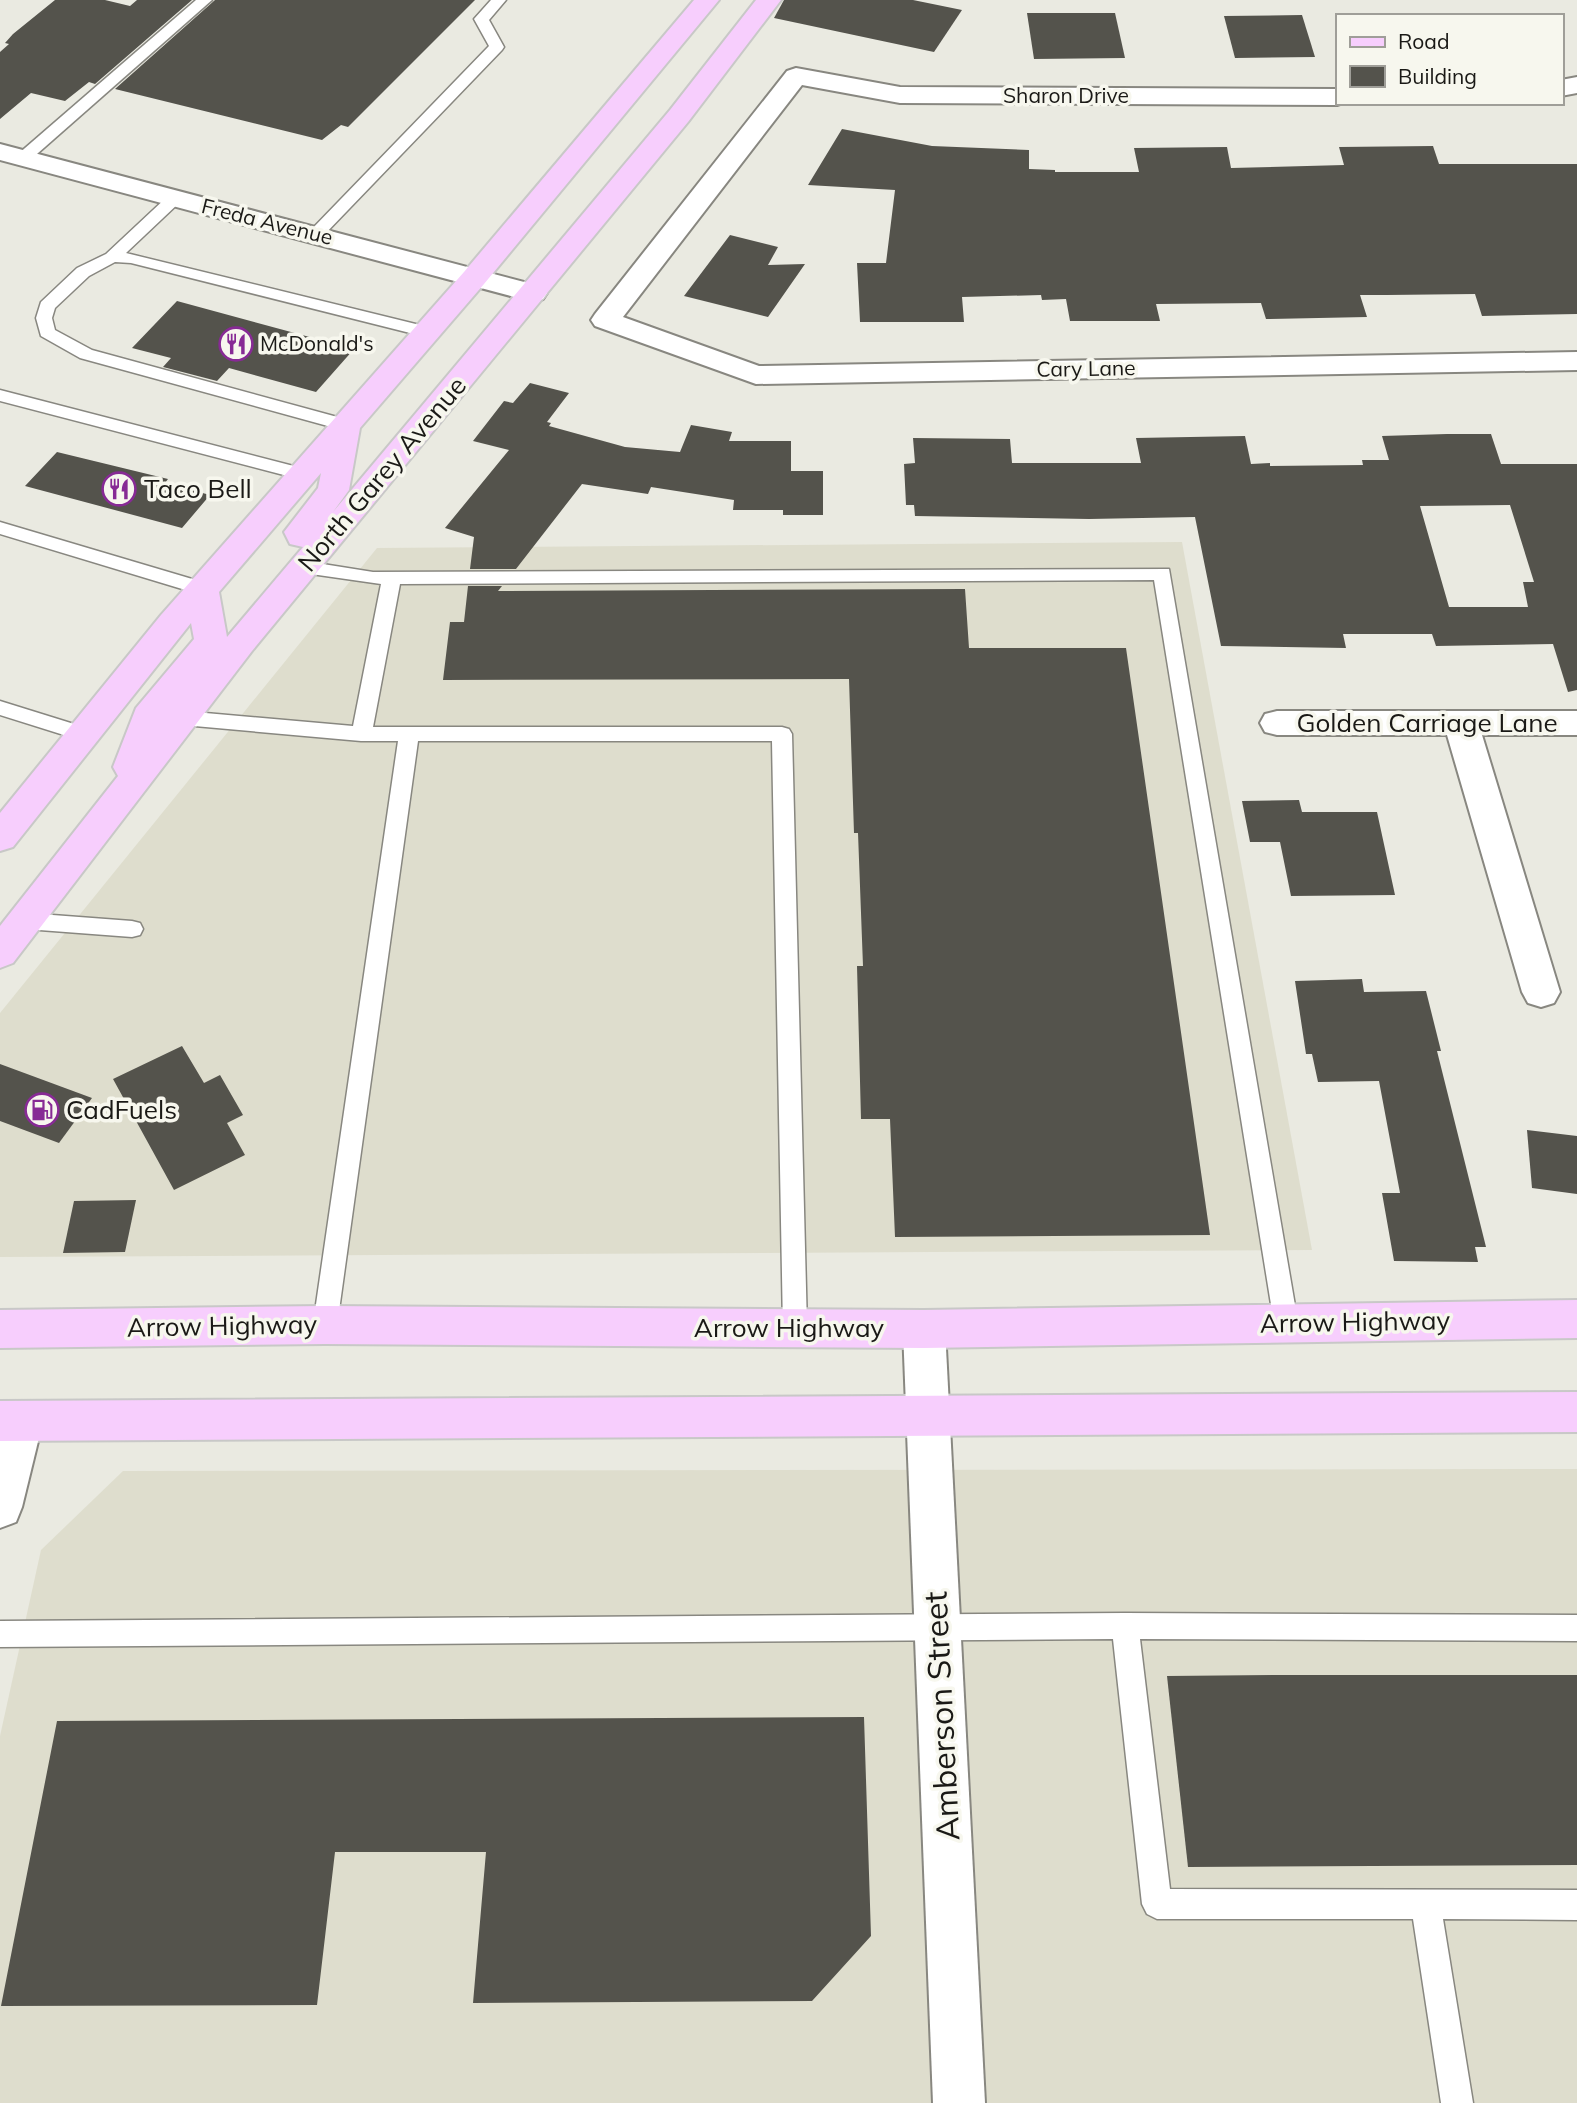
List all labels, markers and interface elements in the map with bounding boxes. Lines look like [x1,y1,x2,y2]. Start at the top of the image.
legend [1336,14,1563,105]
text: Road [1398,28,1449,54]
text: Building [1398,63,1477,89]
street label: Sharon Drive [1003,82,1129,108]
street label: Freda Avenue [199,192,336,250]
restaurant icon: McDonald's [217,325,255,363]
place label: McDonald's [260,330,374,356]
street label: Cary Lane [1036,354,1136,382]
street label: North Garey Avenue [290,369,473,578]
restaurant icon: Taco Bell [100,470,138,508]
place label: Taco Bell [144,472,252,505]
street label: Golden Carriage Lane [1296,706,1558,739]
fuel station icon: CadFuels [23,1091,61,1129]
place label: CadFuels [66,1093,177,1126]
street label: Arrow Highway [1260,1303,1451,1340]
street label: Arrow Highway [127,1307,318,1344]
street label: Arrow Highway [694,1311,884,1344]
street label: Amberson Street [915,1590,968,1842]

